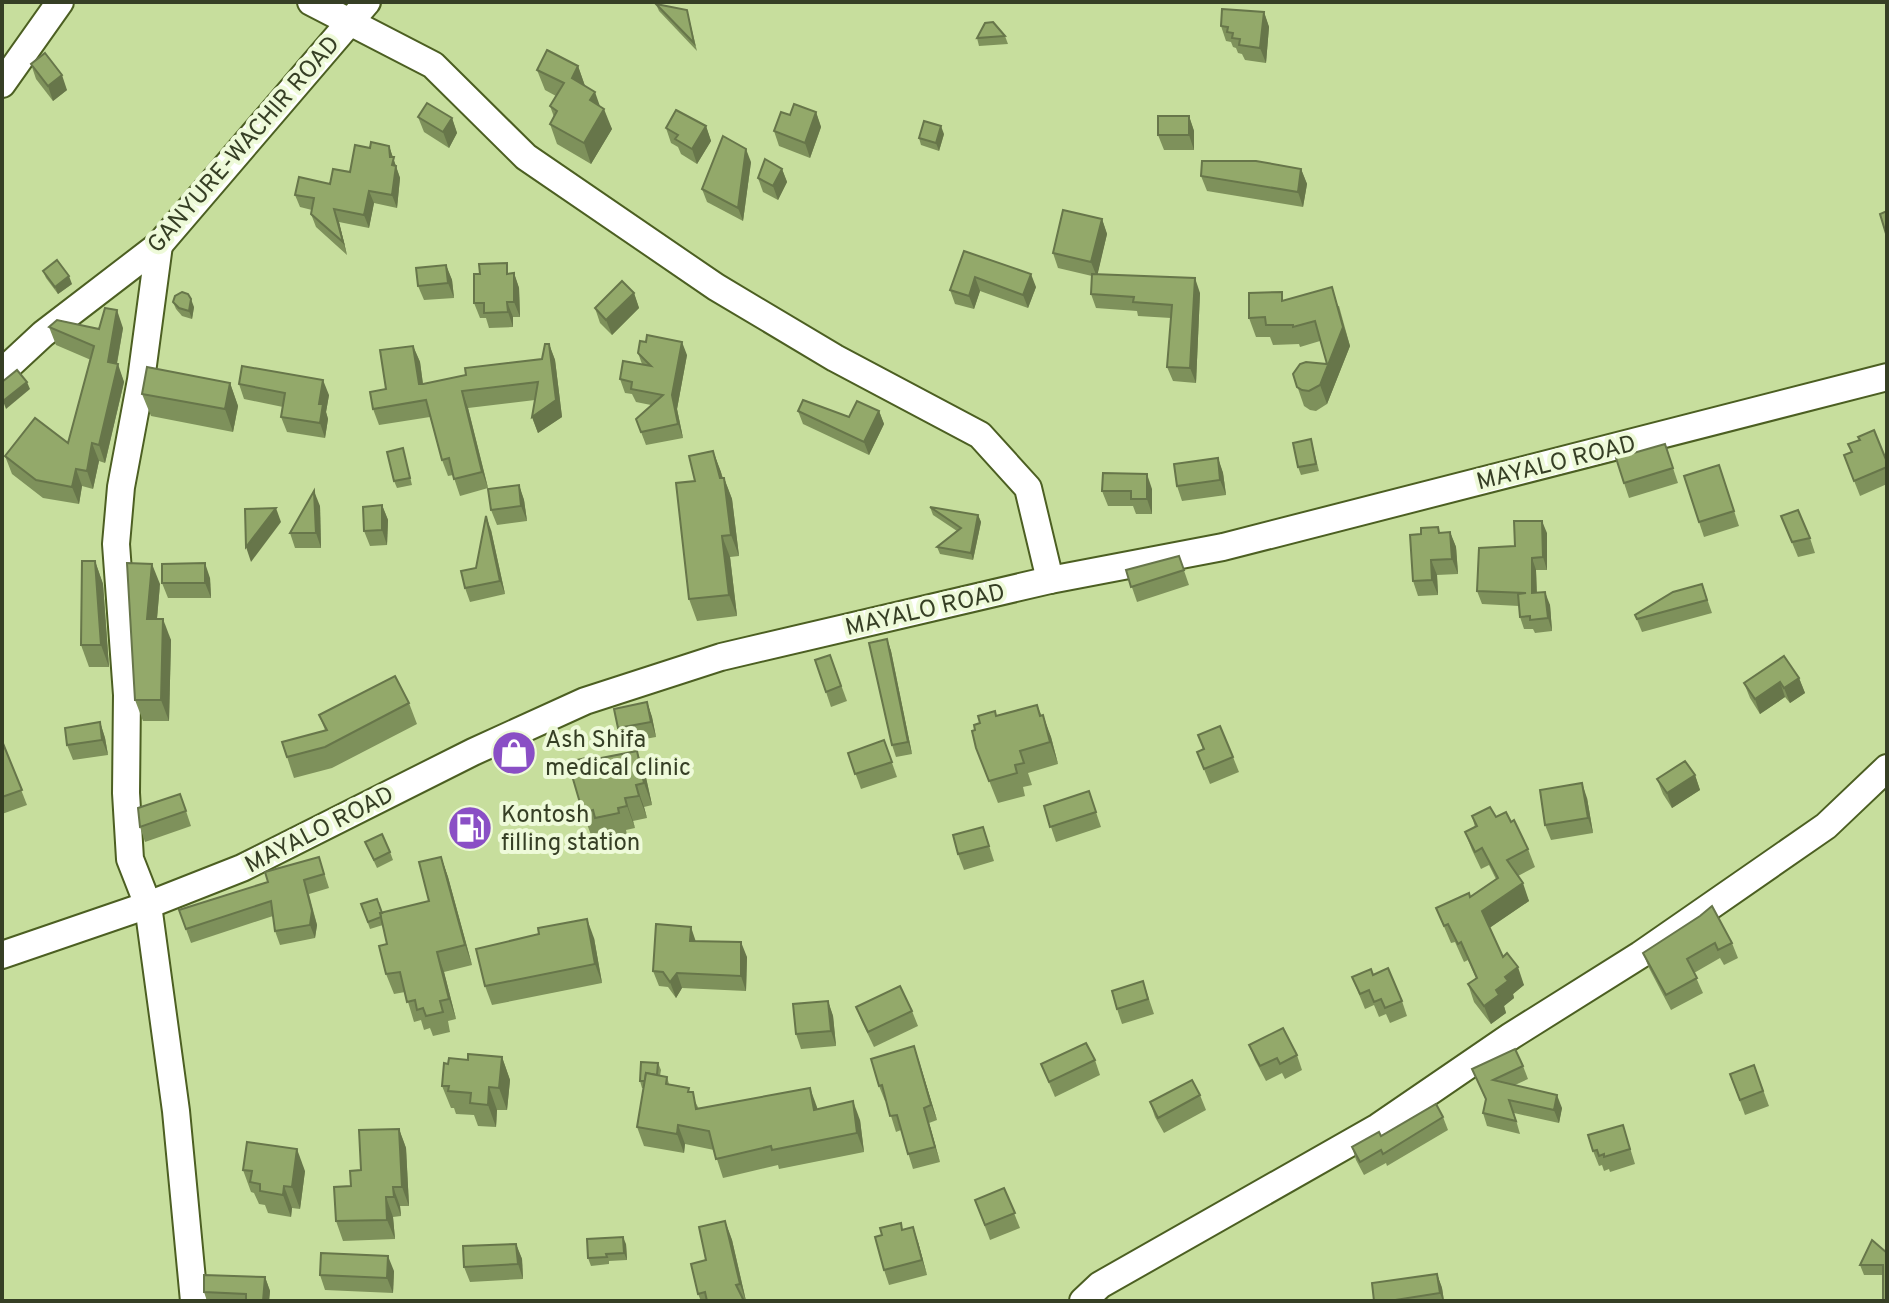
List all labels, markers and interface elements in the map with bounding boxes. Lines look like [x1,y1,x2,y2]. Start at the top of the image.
street label: GANYURE-WACHIR ROAD [142,30,347,260]
street label: MAYALO ROAD [1474,430,1639,498]
street label: MAYALO ROAD [843,578,1008,644]
place label: Ash Shifa medical clinic [545,726,691,784]
shop icon: Ash Shifa medical clinic [490,729,538,777]
street label: MAYALO ROAD [240,780,399,881]
place label: Kontosh filling station [501,801,640,859]
fuel station icon: Kontosh filling station [446,804,494,852]

